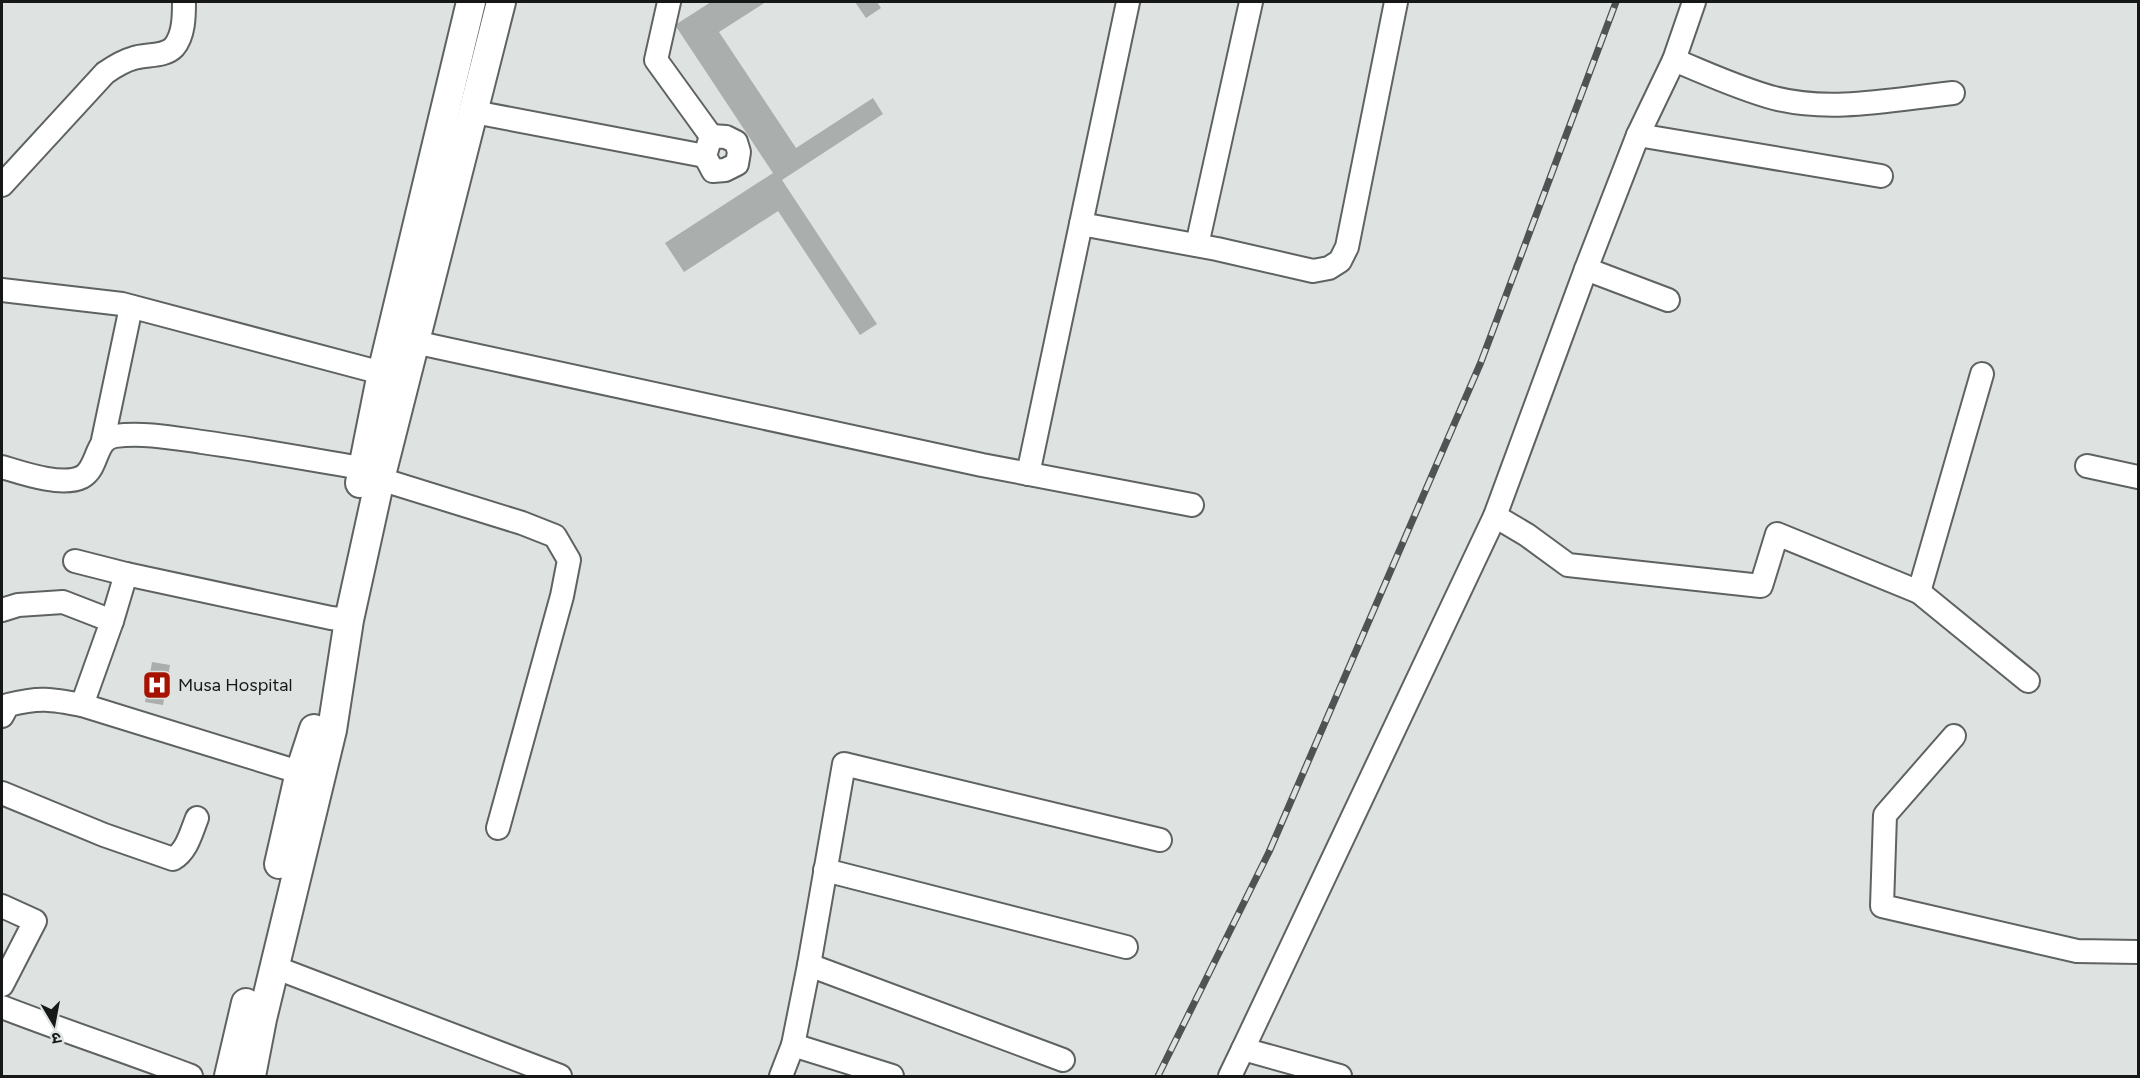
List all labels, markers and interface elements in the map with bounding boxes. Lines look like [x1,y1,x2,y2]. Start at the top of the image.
hospital icon: Musa Hospital [141,669,173,701]
place label: Musa Hospital [178,674,292,696]
north arrow [24,994,84,1054]
text: उ [50,1028,63,1049]

